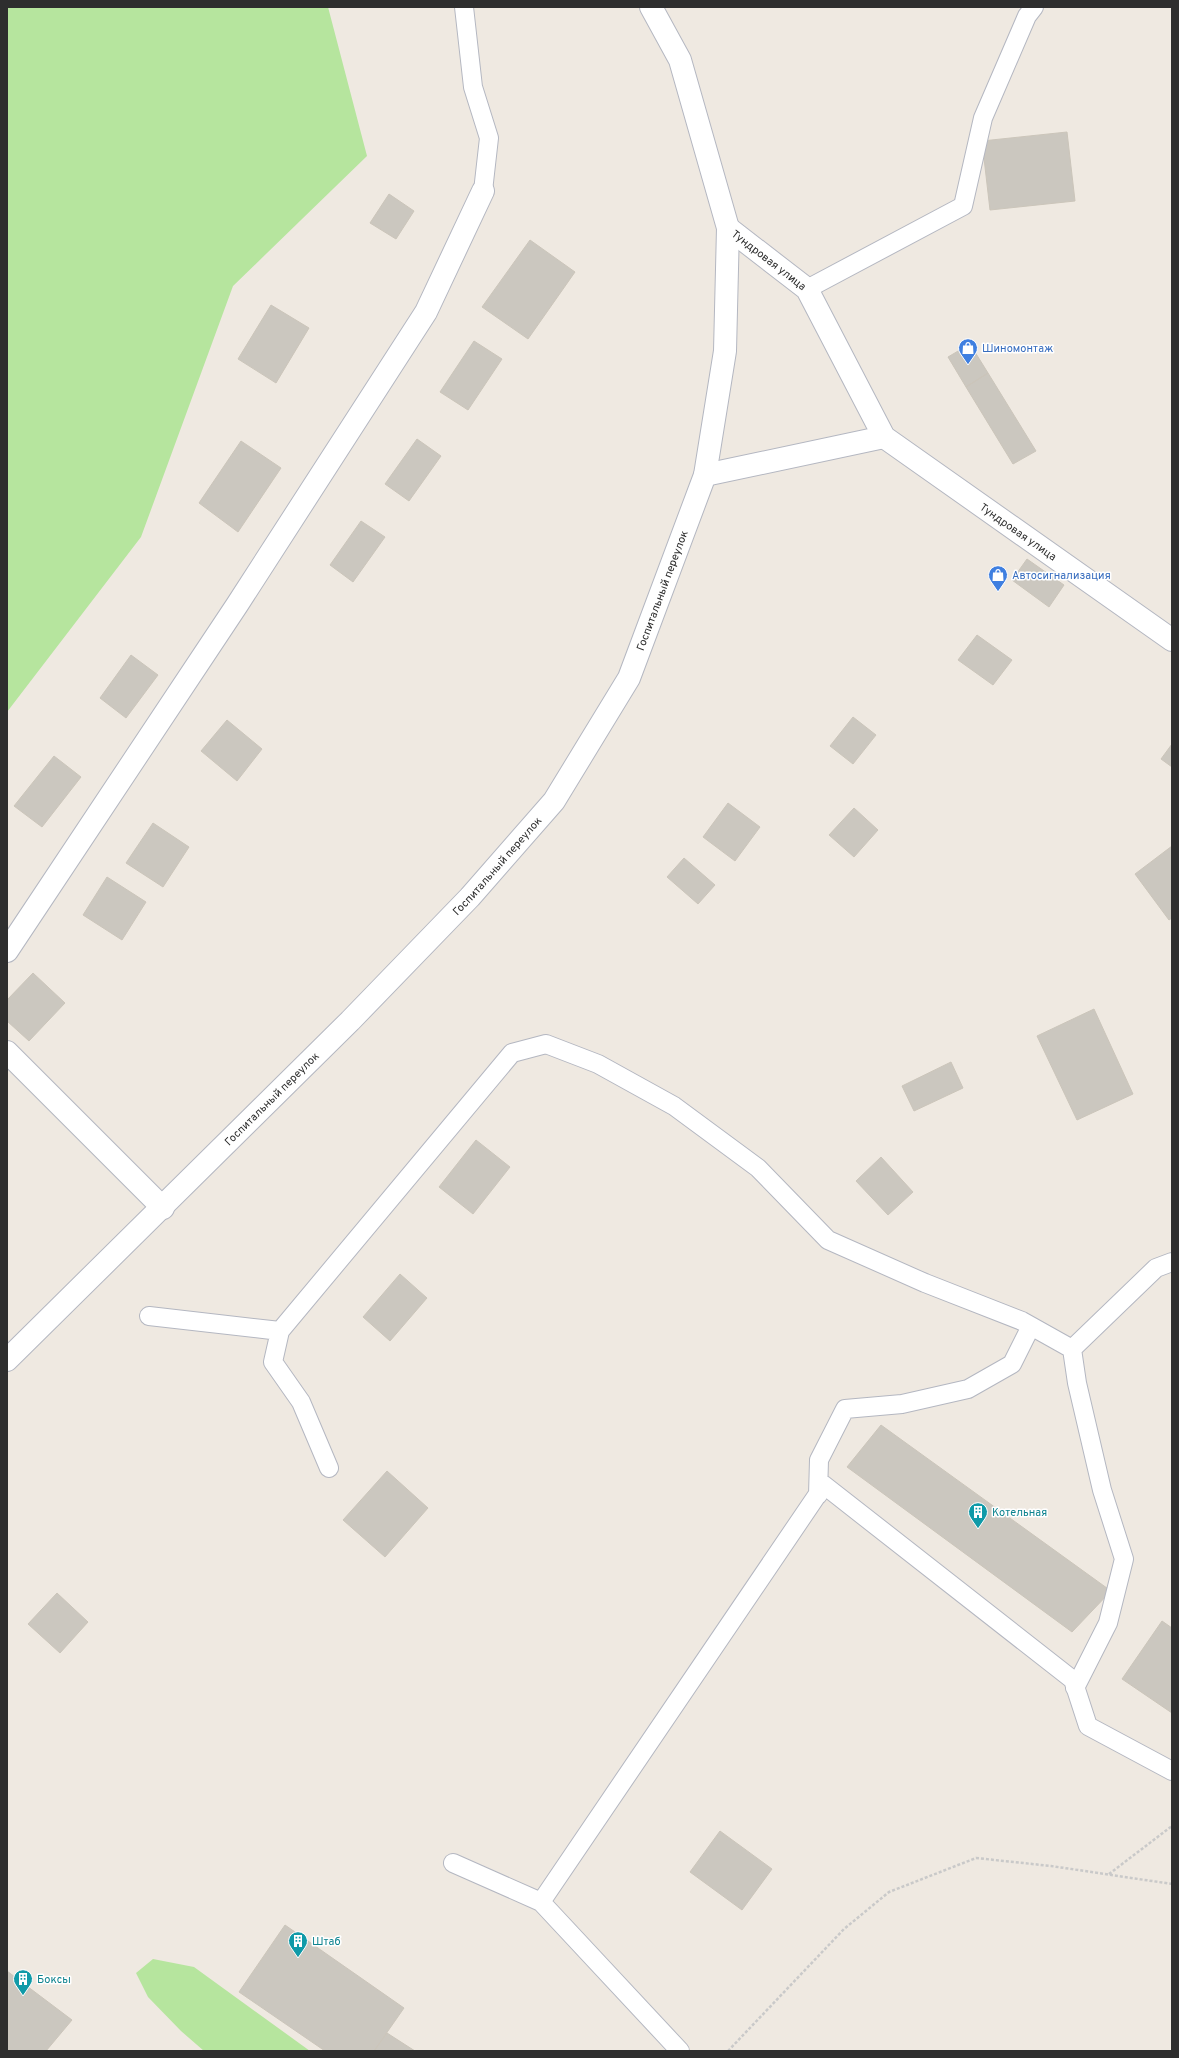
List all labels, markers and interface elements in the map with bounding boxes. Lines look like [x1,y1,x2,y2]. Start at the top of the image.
street label: Тундровая улица [728,227,809,294]
shop icon: Шиномонтаж [957,337,979,365]
place label: Шиномонтаж [982,342,1053,356]
street label: Тундровая улица [977,501,1059,565]
street label: Госпитальный переулок [634,529,692,653]
shop icon: Автосигнализация [987,564,1009,592]
place label: Автосигнализация [1012,569,1111,583]
street label: Госпитальный переулок [450,814,545,919]
street label: Госпитальный переулок [222,1049,323,1149]
building icon: Котельная [967,1501,989,1529]
place label: Котельная [992,1506,1047,1520]
building icon: Штаб [287,1930,309,1958]
place label: Штаб [312,1935,341,1949]
building icon: Боксы [12,1968,34,1996]
place label: Боксы [37,1973,71,1987]

